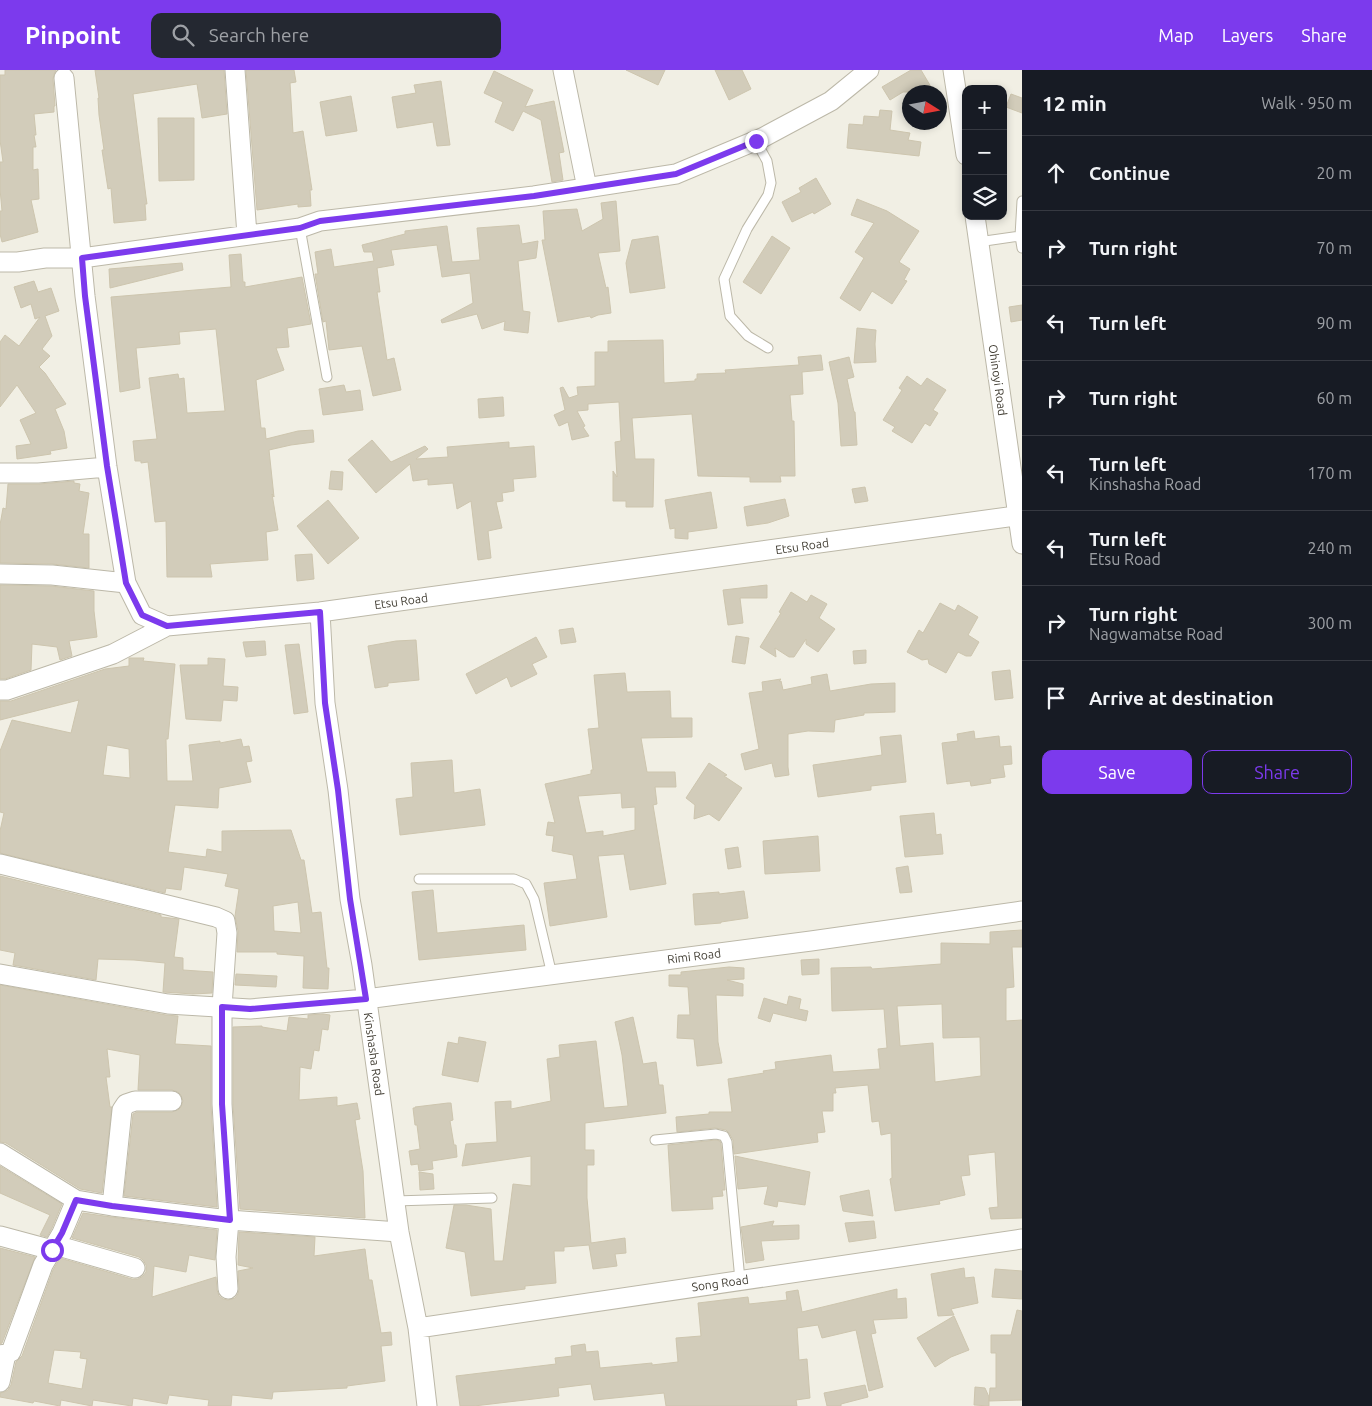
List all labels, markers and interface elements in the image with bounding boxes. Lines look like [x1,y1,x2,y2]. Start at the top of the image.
search box [151,13,501,58]
icon: search [169,21,197,49]
text: Pinpoint [25,22,121,49]
text: Search here [209,24,309,46]
text: Map [1158,25,1194,45]
text: Layers [1222,25,1273,45]
text: Share [1301,25,1347,45]
north arrow [902,85,947,130]
map controls [962,85,1007,220]
button: + [962,85,1007,130]
text: 12 min [1042,91,1107,115]
text: Walk · 950 m [1261,94,1352,112]
route end [745,130,768,153]
button: − [962,130,1007,175]
icon: ahead [1042,159,1070,187]
text: Continue [1089,162,1170,184]
text: 20 m [1316,164,1352,182]
button: layers [962,175,1007,220]
icon: right [1042,234,1070,262]
text: Turn right [1089,237,1177,259]
text: 70 m [1316,239,1352,257]
icon: left [1042,309,1070,337]
text: Turn left [1089,312,1167,334]
text: 90 m [1316,314,1352,332]
street label: Ohinoyi Road [987,343,1009,417]
icon: right [1042,384,1070,412]
text: Turn right [1089,387,1177,409]
text: 60 m [1316,389,1352,407]
text: Turn left [1089,453,1167,475]
icon: left [1042,459,1070,487]
text: 170 m [1307,464,1352,482]
text: Kinshasha Road [1089,475,1201,493]
text: Turn left [1089,528,1167,550]
icon: left [1042,534,1070,562]
street label: Etsu Road [774,536,830,556]
text: 240 m [1307,539,1352,557]
text: Etsu Road [1089,550,1161,568]
street label: Etsu Road [373,591,429,611]
text: Turn right [1089,603,1177,625]
icon: right [1042,609,1070,637]
text: 300 m [1307,614,1352,632]
text: Nagwamatse Road [1089,625,1223,643]
icon: arrive [1042,684,1070,712]
text: Arrive at destination [1089,687,1274,709]
button: Save [1042,750,1192,794]
button: Share [1202,750,1352,794]
street label: Rimi Road [666,946,722,966]
street label: Kinshasha Road [362,1011,386,1097]
route start [41,1239,64,1262]
street label: Song Road [691,1273,749,1293]

